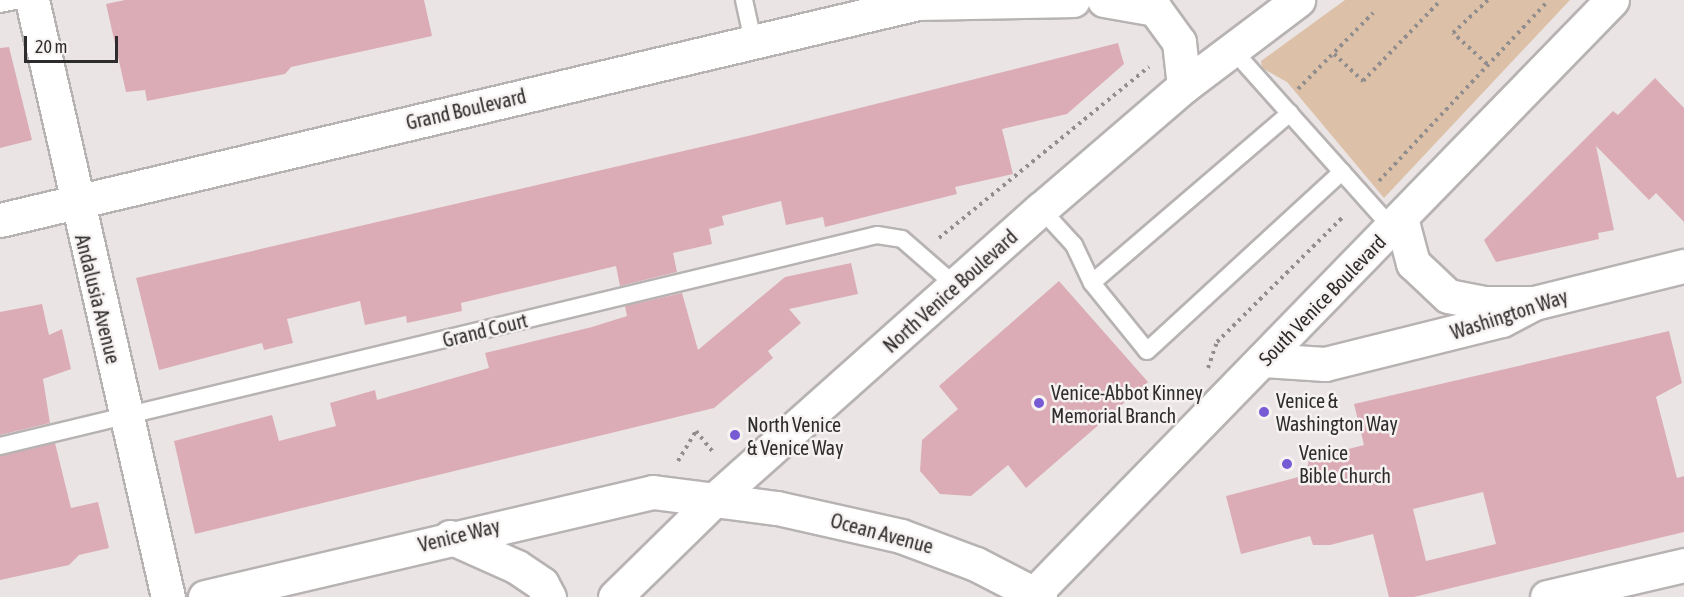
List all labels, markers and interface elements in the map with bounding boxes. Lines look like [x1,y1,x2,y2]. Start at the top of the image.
scale bar [27,24,122,62]
text: 20 m [35,36,67,57]
street label: Grand Boulevard [404,84,528,134]
street label: North Venice Boulevard [878,224,1022,358]
street label: South Venice Boulevard [1253,230,1391,370]
street label: Andalusia Avenue [70,232,126,366]
street label: Washington Way [1447,284,1571,344]
street label: Grand Court [440,308,530,352]
place label: Venice-Abbot Kinney Memorial Branch [1051,380,1203,427]
place label: Venice & Washington Way [1276,388,1398,435]
marker: Venice-Abbot Kinney Memorial Branch [1032,396,1046,410]
marker: Venice & Washington Way [1257,405,1271,419]
place label: North Venice & Venice Way [747,412,843,459]
marker: North Venice & Venice Way [728,428,742,442]
place label: Venice Bible Church [1299,440,1391,487]
marker: Venice Bible Church [1280,457,1294,471]
street label: Ocean Avenue [828,508,936,558]
street label: Venice Way [416,513,502,557]

